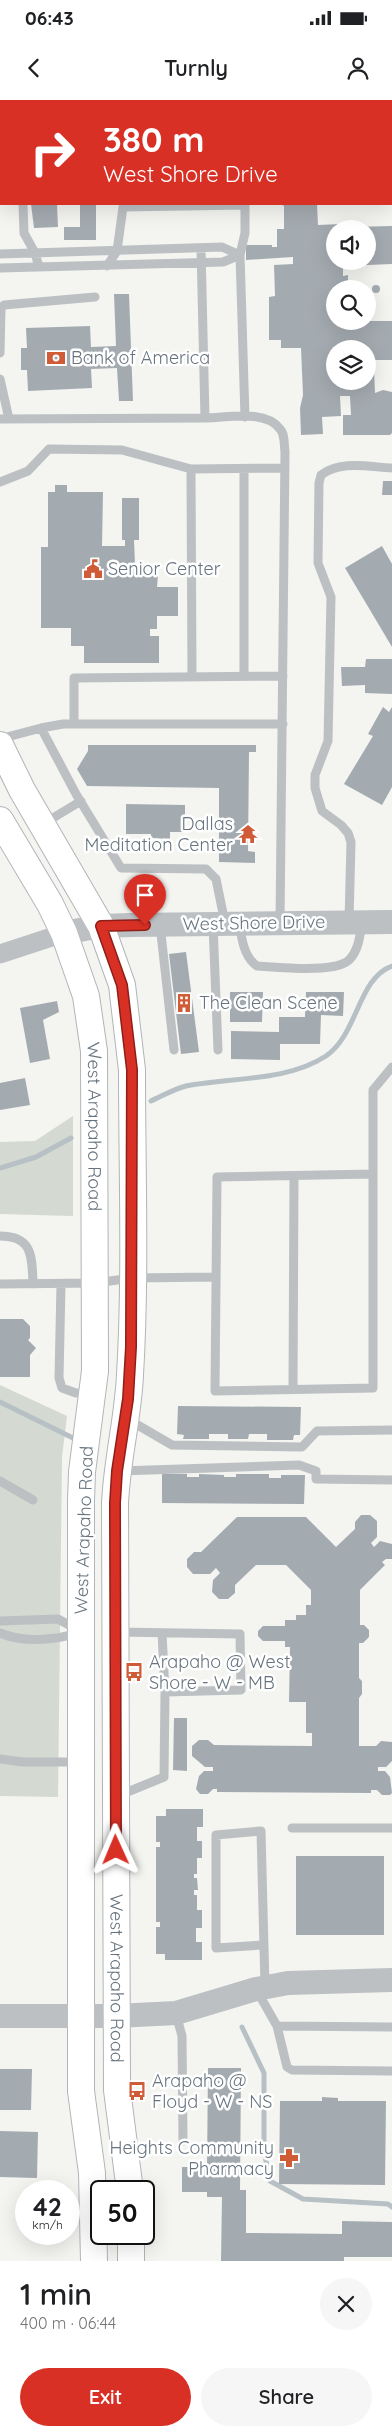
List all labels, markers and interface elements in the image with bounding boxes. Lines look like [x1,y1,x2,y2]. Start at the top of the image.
text: 06:43 [25,6,74,30]
icon: back [20,54,48,82]
text: Turnly [164,54,228,82]
icon: person [344,54,372,82]
text: 380 m [103,117,205,161]
icon: right [20,120,85,185]
text: West Shore Drive [103,160,278,188]
map controls [326,220,376,390]
button: sound [326,220,376,270]
button: search [326,280,376,330]
button: layers [326,340,376,390]
place label: Bank of America [71,346,210,369]
bank icon: Bank of America [45,347,67,369]
place label: Senior Center [108,557,221,580]
public building icon: Senior Center [82,558,104,580]
place label: Dallas Meditation Center [85,812,233,856]
temple icon: Dallas Meditation Center [237,823,259,845]
pin [124,874,166,925]
icon: arrive [131,881,159,909]
street label: West Shore Drive [182,910,326,935]
place label: The Clean Scene [199,991,338,1014]
building icon: The Clean Scene [173,992,195,1014]
street label: West Arapaho Road [82,1041,107,1211]
street label: West Arapaho Road [69,1445,98,1615]
place label: Arapaho @ West Shore - W - MB [149,1650,290,1694]
bus stop icon: Arapaho @ West Shore - W - MB [123,1661,145,1683]
position arrow [89,1823,141,1875]
street label: West Arapaho Road [105,1894,129,2063]
place label: Arapaho @ Floyd - W - NS [152,2069,272,2113]
bus stop icon: Arapaho @ Floyd - W - NS [126,2080,148,2102]
place label: Heights Community Pharmacy [109,2136,274,2180]
pharmacy icon: Heights Community Pharmacy [278,2147,300,2169]
speed limit sign: 50 [90,2180,155,2245]
text: 42 [33,2191,62,2222]
text: km/h [32,2217,63,2232]
text: 1 min [20,2275,92,2313]
button: close [320,2278,372,2330]
text: 400 m · 06:44 [20,2313,116,2333]
button: Exit [20,2368,191,2426]
button: Share [201,2368,372,2426]

